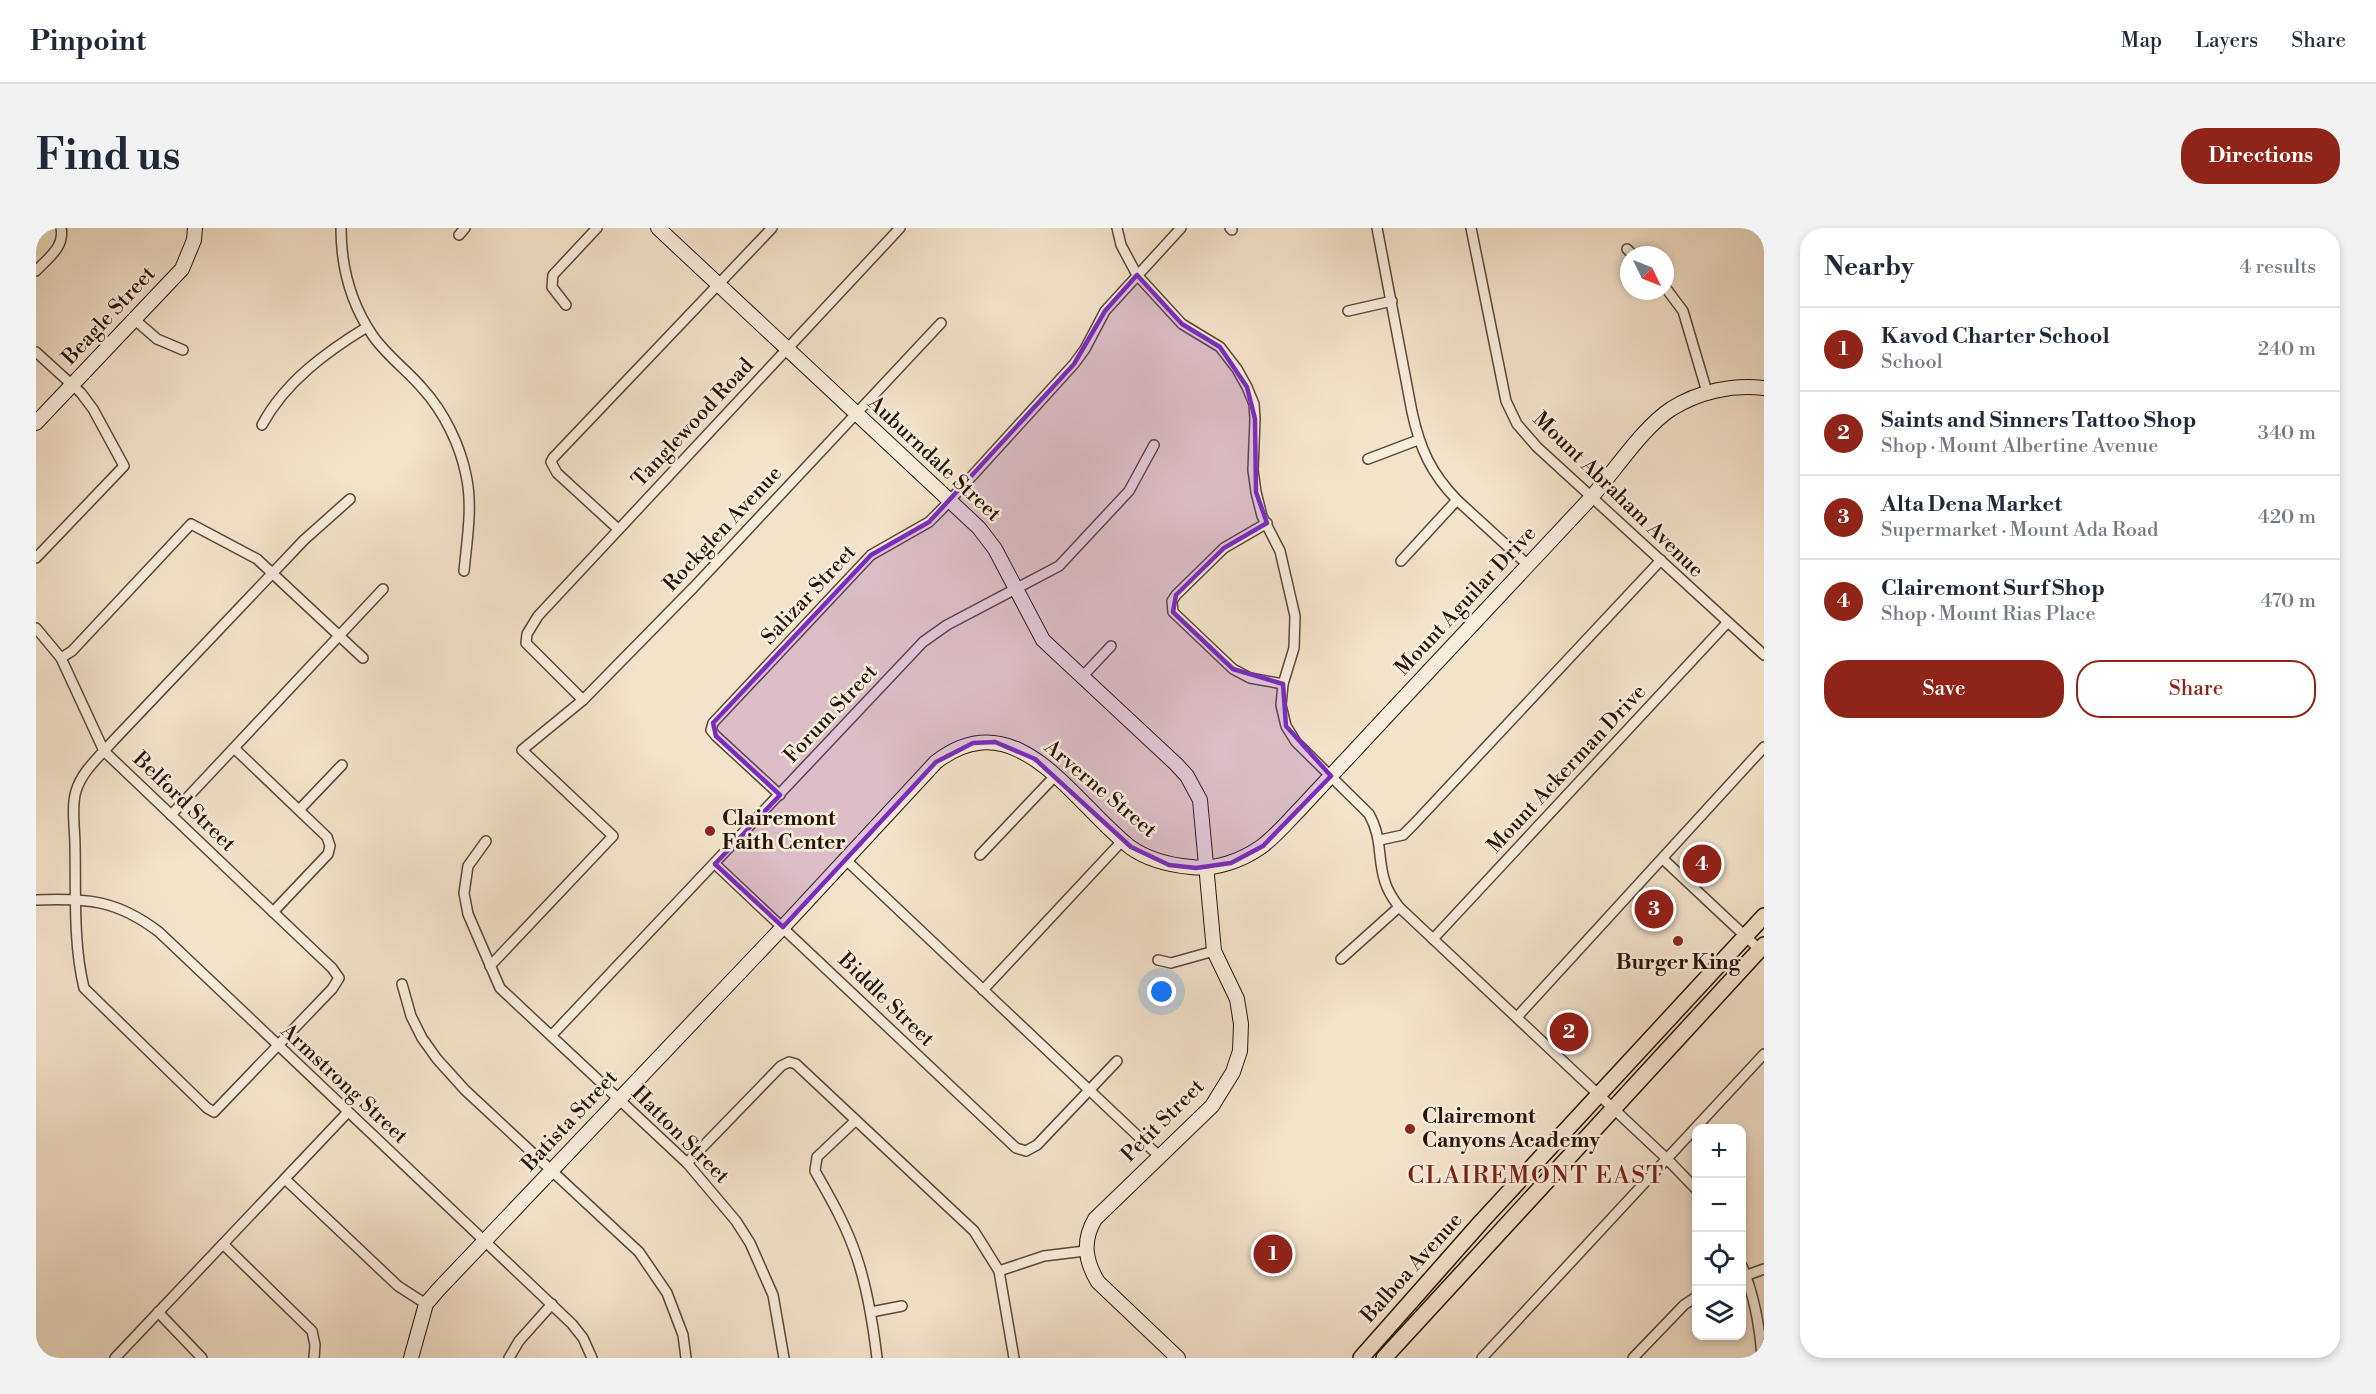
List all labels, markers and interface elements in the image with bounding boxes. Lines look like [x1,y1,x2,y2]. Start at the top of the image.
text: Pinpoint [30,24,146,59]
text: Map [2121,28,2162,54]
text: Layers [2195,28,2258,54]
text: Share [2291,28,2346,54]
button: Directions [2181,128,2340,184]
text: Find us [36,130,180,183]
north arrow [1620,246,1674,300]
text: Nearby [1824,251,1914,283]
text: 4 results [2239,255,2316,280]
street label: Beagle Street [56,261,162,371]
text: Kavod Charter School [1881,323,2110,350]
text: 1 [1839,337,1848,362]
text: 240 m [2258,337,2316,362]
text: School [1881,350,1943,375]
street label: Tanglewood Road [626,353,760,493]
street label: Auburndale Street [861,390,1006,528]
street label: Mount Abraham Avenue [1527,407,1709,583]
text: Saints and Sinners Tattoo Shop [1881,407,2196,434]
text: 2 [1837,421,1850,446]
text: 340 m [2258,421,2316,446]
text: Shop · Mount Albertine Avenue [1881,434,2158,459]
street label: Rockglen Avenue [658,461,788,597]
text: Alta Dena Market [1881,491,2062,518]
text: 3 [1837,505,1850,530]
text: 420 m [2258,505,2316,530]
text: Supermarket · Mount Ada Road [1881,518,2158,543]
street label: Mount Aguilar Drive [1390,521,1542,681]
street label: Salizar Street [756,539,862,650]
text: Clairemont Surf Shop [1881,575,2105,602]
text: 4 [1837,589,1850,614]
text: 470 m [2260,589,2316,614]
text: Shop · Mount Rias Place [1881,602,2096,627]
street label: Forum Street [779,659,884,769]
button: Save [1824,660,2064,718]
button: Share [2076,660,2316,718]
street label: Mount Ackerman Drive [1482,679,1652,859]
street label: Arverne Street [1038,734,1162,844]
street label: Belford Street [126,746,241,858]
place label: Clairemont Faith Center [722,806,846,856]
marker: Clairemont Faith Center [703,824,717,838]
pin: 4 [1682,842,1722,886]
pin: 3 [1634,886,1674,932]
marker: Burger King [1671,934,1685,948]
street label: Biddle Street [832,947,940,1053]
place label: Burger King [1616,950,1741,976]
your location [1147,977,1176,1006]
pin: 2 [1550,1010,1588,1054]
street label: Armstrong Street [274,1018,413,1150]
street label: Batista Street [516,1065,624,1178]
street label: Petit Street [1116,1074,1210,1168]
street label: Hatton Street [626,1081,735,1190]
place label: Clairemont Canyons Academy [1422,1104,1601,1154]
marker: Clairemont Canyons Academy [1403,1122,1417,1136]
map controls [1692,1124,1746,1340]
button: + [1692,1124,1746,1178]
district label: CLAIREMONT EAST [1407,1161,1665,1191]
button: − [1692,1178,1746,1232]
street label: Balboa Avenue [1355,1207,1468,1329]
pin: 1 [1254,1232,1292,1276]
button: locate [1692,1232,1746,1286]
button: layers [1692,1286,1746,1340]

